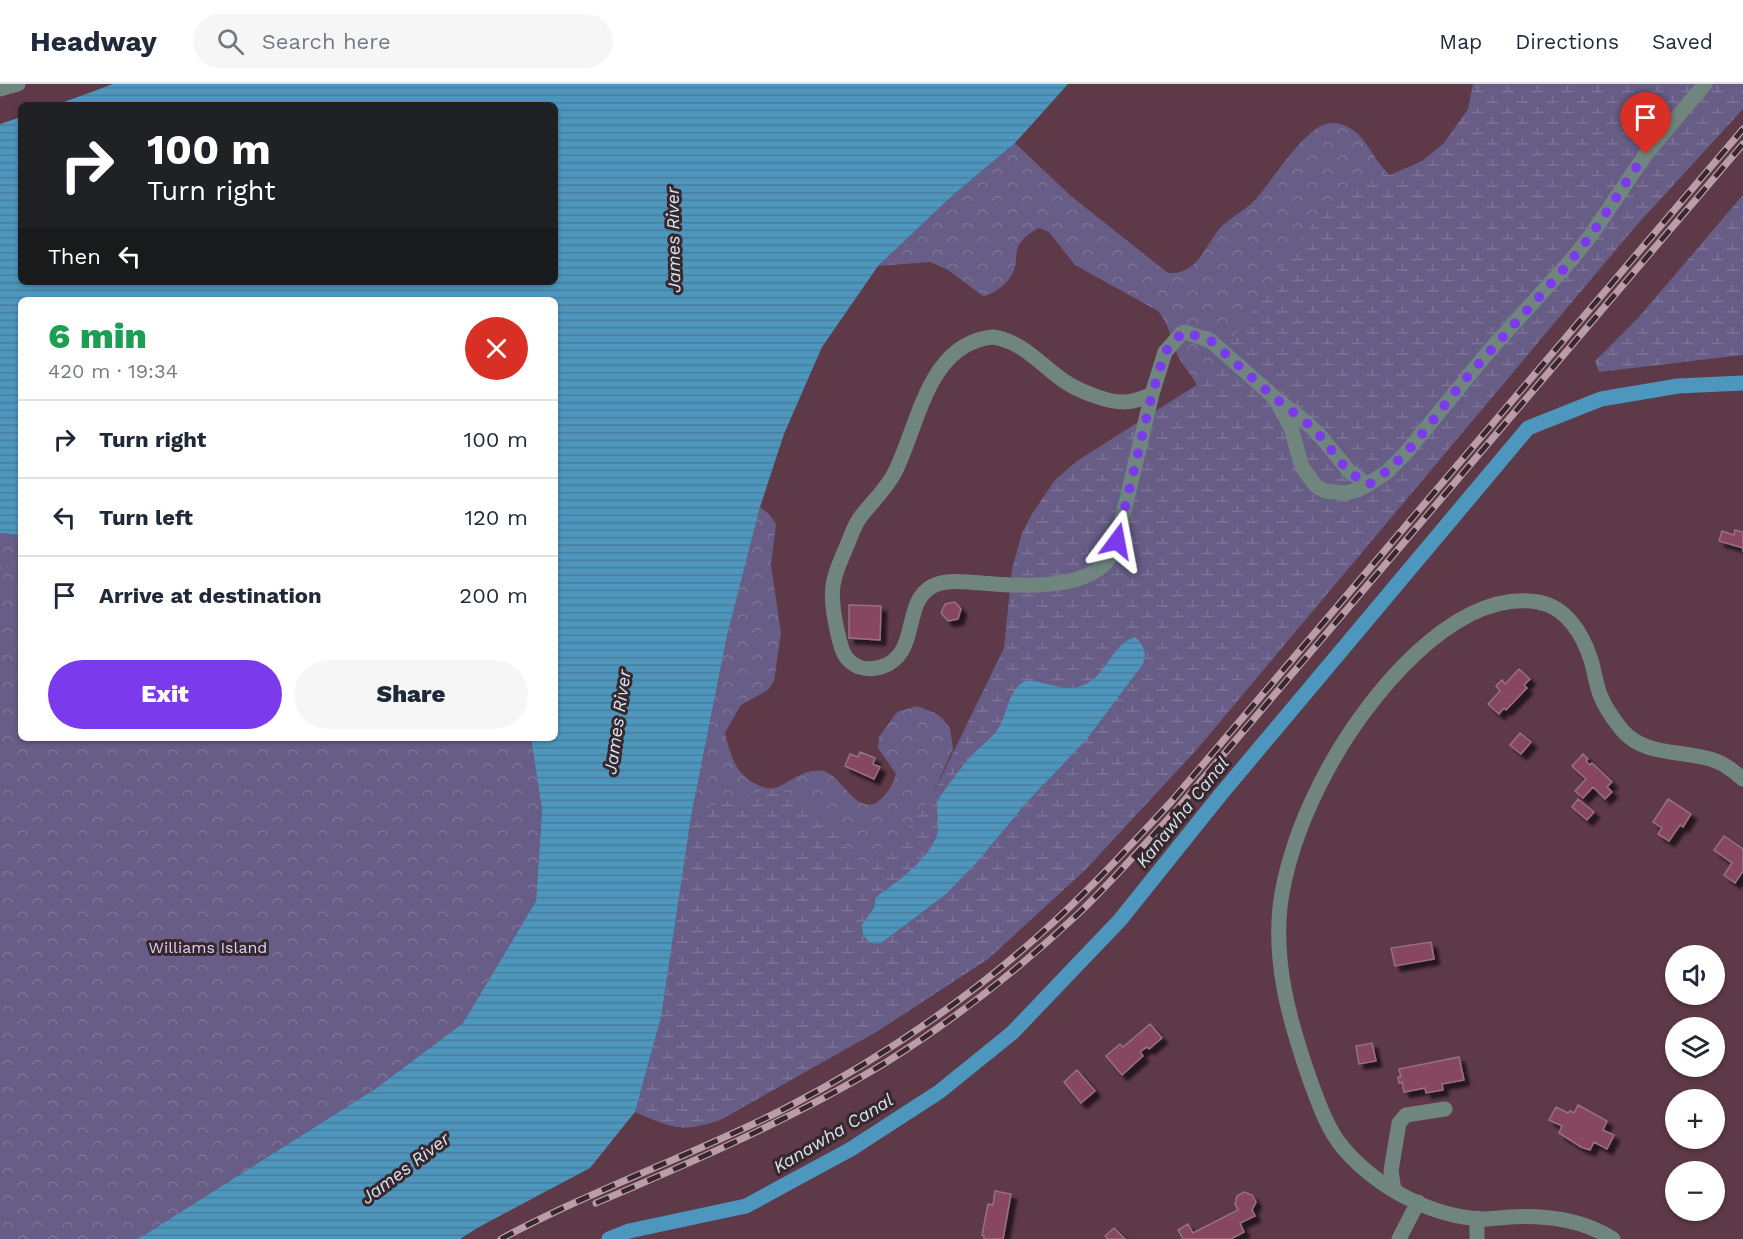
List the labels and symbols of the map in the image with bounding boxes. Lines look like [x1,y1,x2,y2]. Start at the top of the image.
pin [1620,92,1671,154]
water label: James River [662,186,684,293]
position arrow [1085,509,1149,573]
water label: James River [599,667,635,776]
water label: Kanawha Canal [1131,752,1233,872]
park label: Williams Island [149,938,267,957]
water label: Kanawha Canal [769,1089,897,1177]
water label: James River [356,1127,454,1208]

